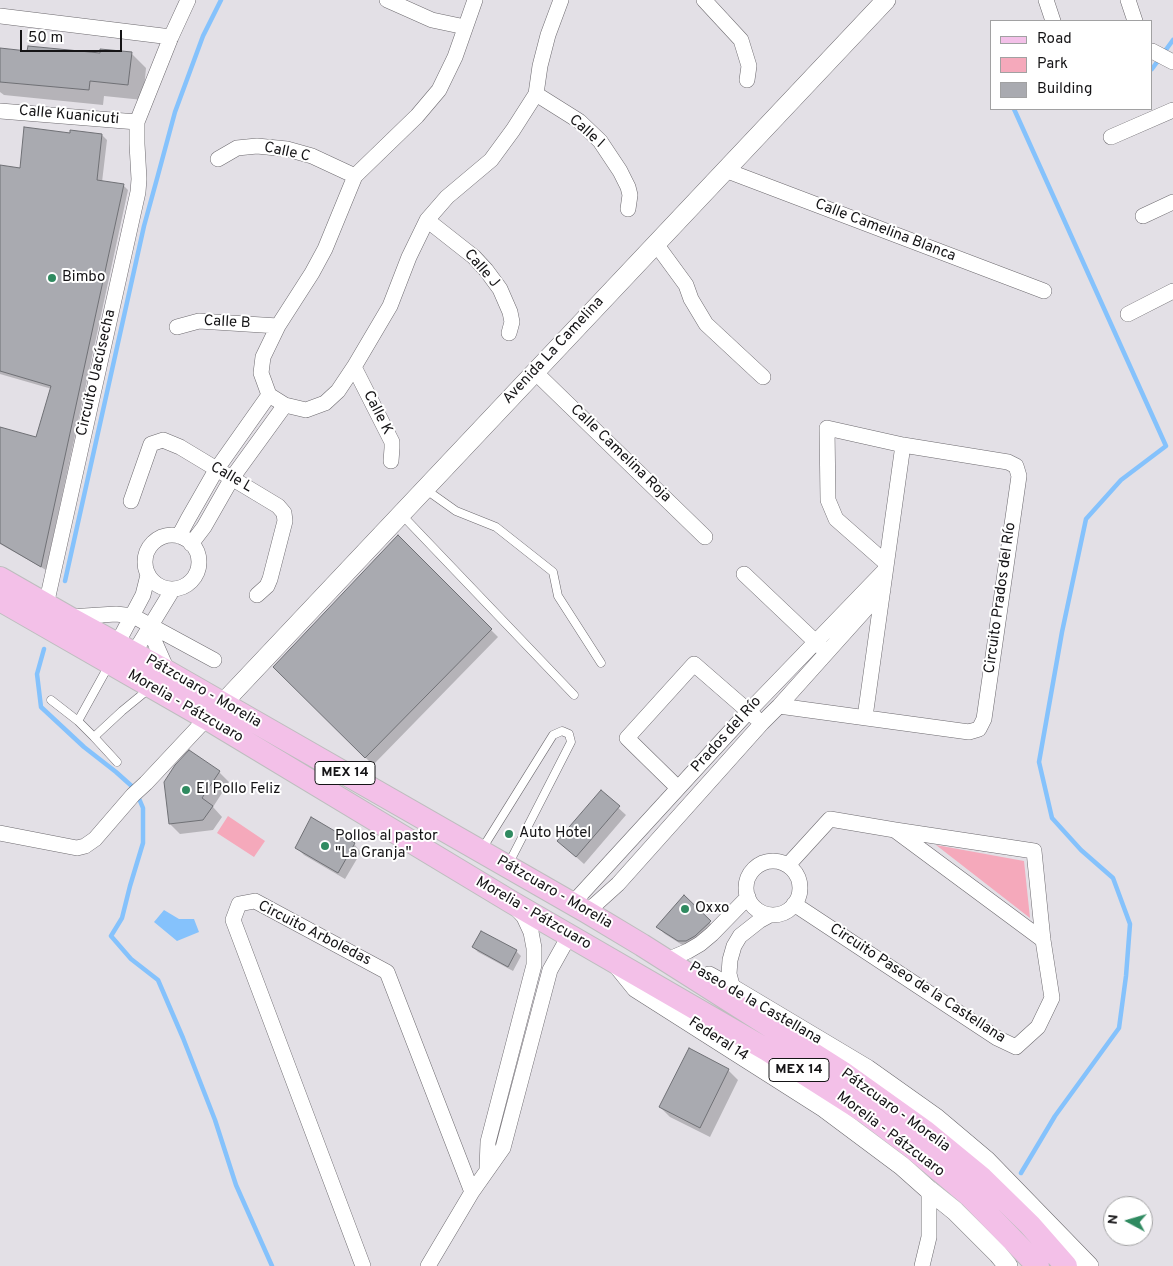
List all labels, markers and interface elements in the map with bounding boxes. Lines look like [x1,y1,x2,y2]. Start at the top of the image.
scale bar [22,20,125,52]
legend [990,20,1153,110]
text: 50 m [28,29,63,48]
text: Road [1037,30,1072,49]
text: Park [1037,55,1068,74]
text: Building [1037,80,1092,99]
street label: Calle Kuanicuti [18,103,120,129]
street label: Calle I [565,111,607,153]
street label: Calle C [262,139,312,167]
street label: Calle Camelina Blanca [812,196,958,266]
street label: Calle J [459,246,503,292]
place label: Bimbo [62,269,105,287]
marker: Bimbo [46,272,58,284]
street label: Avenida La Camelina [500,294,608,408]
street label: Circuito Uacúsecha [74,308,120,438]
street label: Calle B [203,313,251,333]
street label: Calle K [358,388,396,438]
street label: Calle Camelina Roja [566,401,674,507]
street label: Calle L [207,459,255,497]
street label: Circuito Prados del Río [981,521,1021,675]
street label: Pátzcuaro - Morelia [142,652,264,732]
street label: Morelia - Pátzcuaro [124,667,246,747]
street label: Prados del Río [688,693,766,777]
road number: MEX 14 [315,761,375,784]
place label: El Pollo Feliz [196,781,281,799]
marker: El Pollo Feliz [180,784,192,796]
place label: Auto Hotel [519,825,591,843]
place label: Pollos al pastor "La Granja" [335,828,438,863]
marker: Auto Hotel [503,828,515,840]
marker: Pollos al pastor "La Granja" [319,840,331,852]
street label: Pátzcuaro - Morelia [493,853,615,933]
street label: Morelia - Pátzcuaro [472,874,594,954]
street label: Circuito Arboledas [254,898,374,970]
place label: Oxxo [695,900,729,918]
marker: Oxxo [679,903,691,915]
street label: Circuito Paseo de la Castellana [826,920,1008,1048]
street label: Paseo de la Castellana [686,959,824,1049]
street label: Federal 14 [685,1014,751,1066]
road number: MEX 14 [769,1058,829,1082]
street label: Pátzcuaro - Morelia [837,1065,953,1157]
street label: Morelia - Pátzcuaro [832,1088,948,1182]
north arrow [1103,1196,1153,1246]
text: N [1105,1214,1123,1225]

